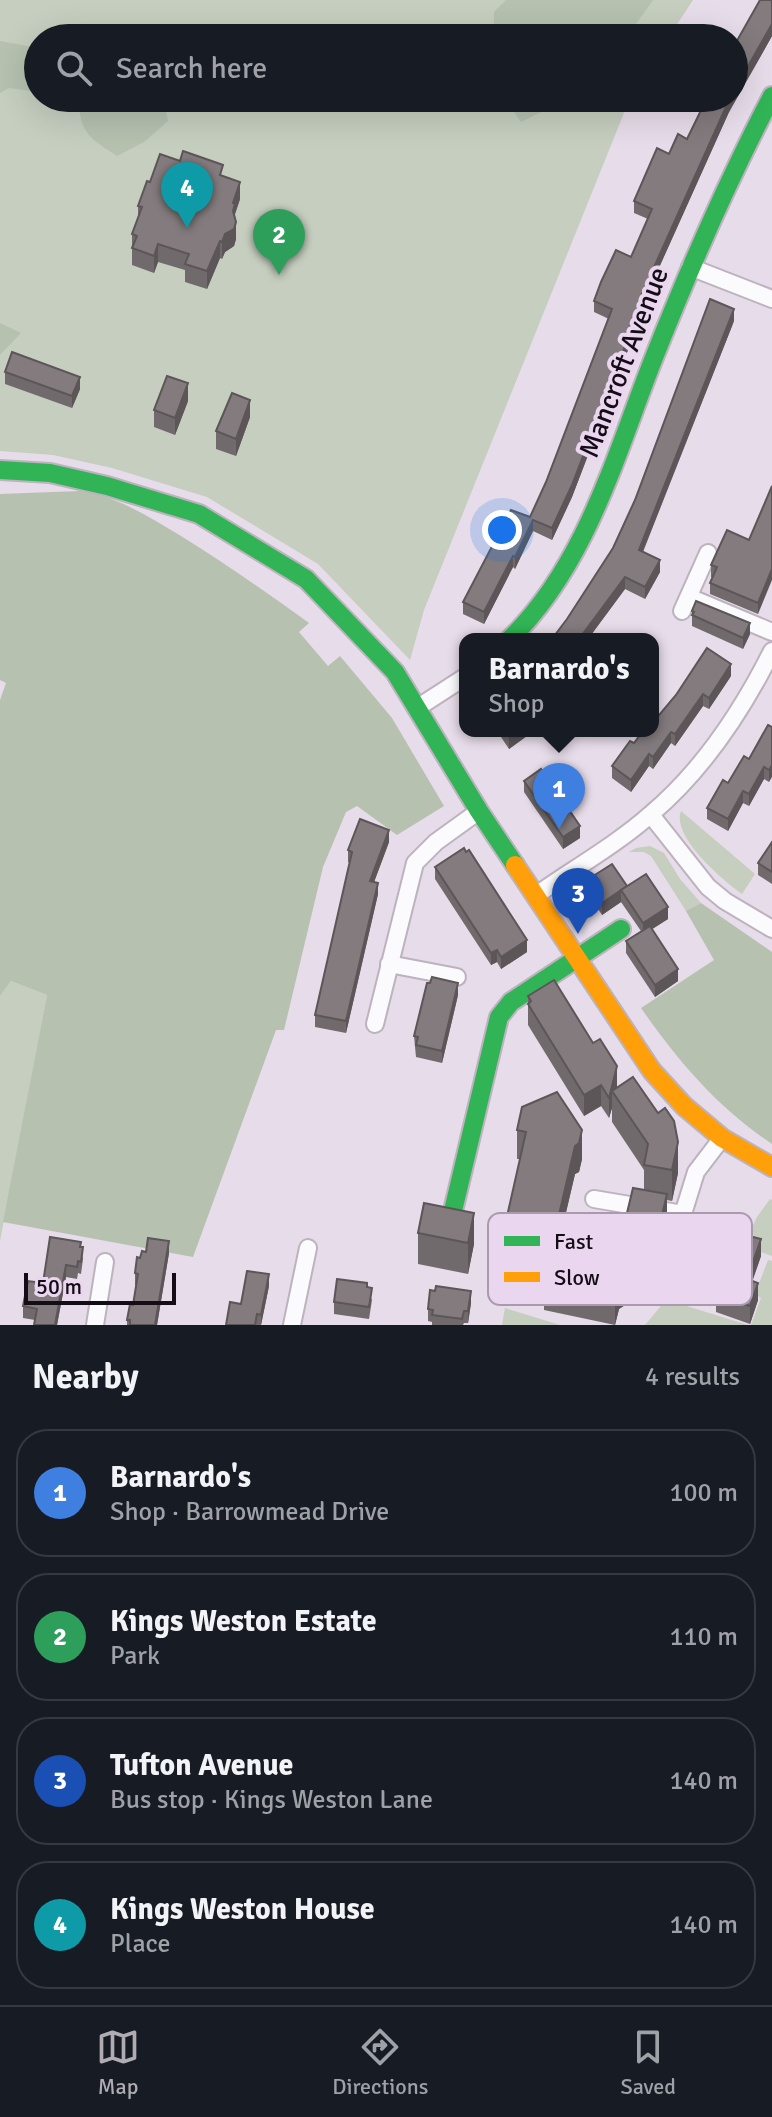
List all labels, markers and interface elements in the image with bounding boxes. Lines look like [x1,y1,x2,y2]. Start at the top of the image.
search box [24,24,748,112]
icon: search [52,46,96,90]
text: Search here [116,50,267,87]
pin: 4 [161,162,213,228]
pin: 2 [253,209,305,275]
street label: Mancroft Avenue [572,262,676,462]
your location [482,510,522,550]
popup [459,633,659,737]
text: Barnardo's [488,651,630,688]
text: Shop [488,688,544,720]
pin: 1 [533,763,585,829]
pin: 3 [552,868,604,934]
legend [488,1213,752,1305]
text: Fast [554,1228,594,1255]
text: Slow [554,1264,600,1291]
scale bar [24,1269,176,1305]
text: 50 m [36,1273,82,1300]
text: Nearby [32,1356,139,1398]
text: 4 results [645,1361,740,1393]
text: Barnardo's [110,1459,251,1496]
text: 1 [53,1477,67,1509]
text: 100 m [669,1477,738,1509]
text: Shop · Barrowmead Drive [110,1496,389,1528]
text: Kings Weston Estate [110,1603,377,1640]
text: 2 [53,1621,67,1653]
text: 110 m [669,1621,738,1653]
text: Park [110,1640,160,1672]
text: Tufton Avenue [110,1747,293,1784]
text: 3 [53,1765,67,1797]
text: 140 m [669,1765,738,1797]
text: Bus stop · Kings Weston Lane [110,1784,433,1816]
text: Kings Weston House [110,1891,375,1928]
text: 4 [53,1909,67,1941]
text: 140 m [669,1909,738,1941]
text: Place [110,1928,171,1960]
tab: Map [96,2025,140,2100]
tab: Directions [332,2025,428,2100]
tab: Saved [621,2025,676,2100]

